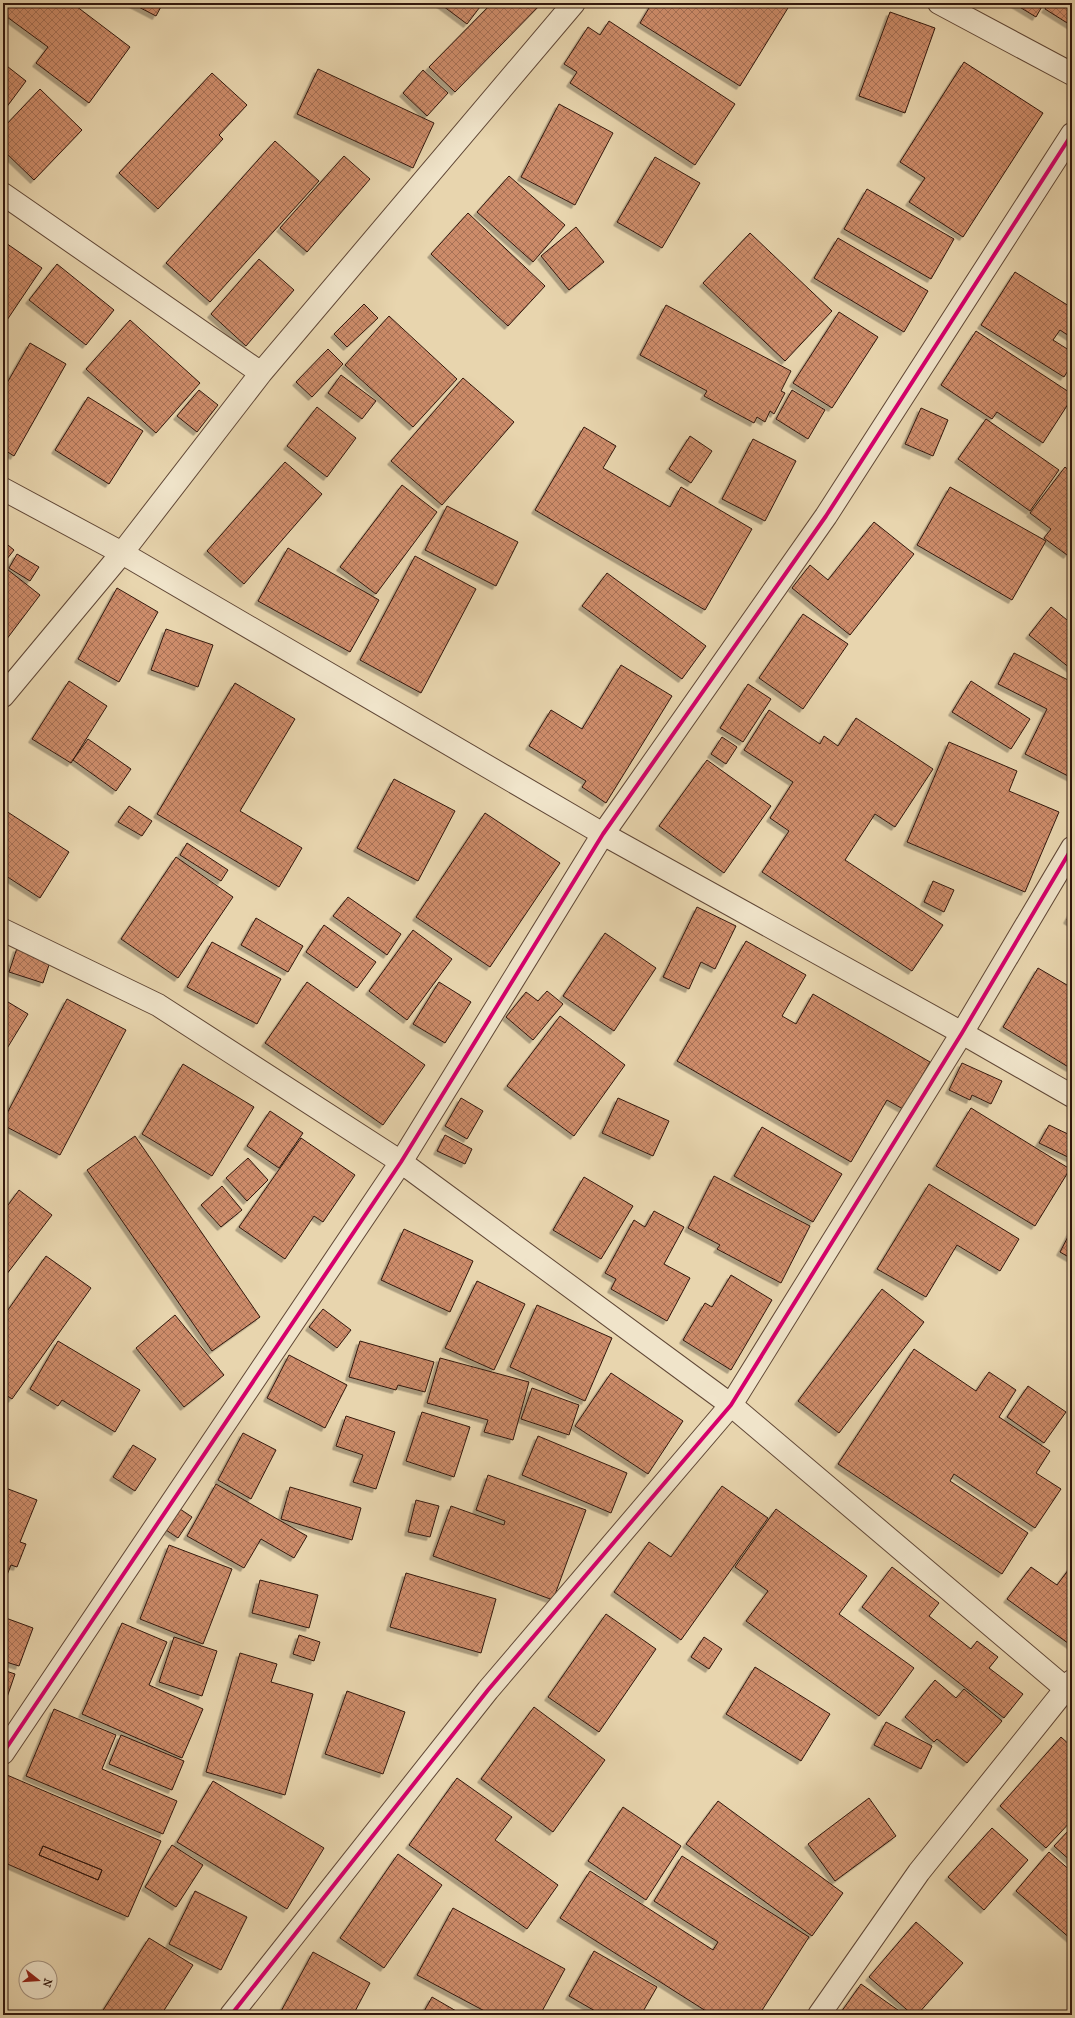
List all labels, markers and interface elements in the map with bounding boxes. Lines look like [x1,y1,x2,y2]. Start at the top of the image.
north arrow [18,1960,58,2000]
text: N [39,1977,55,1989]

